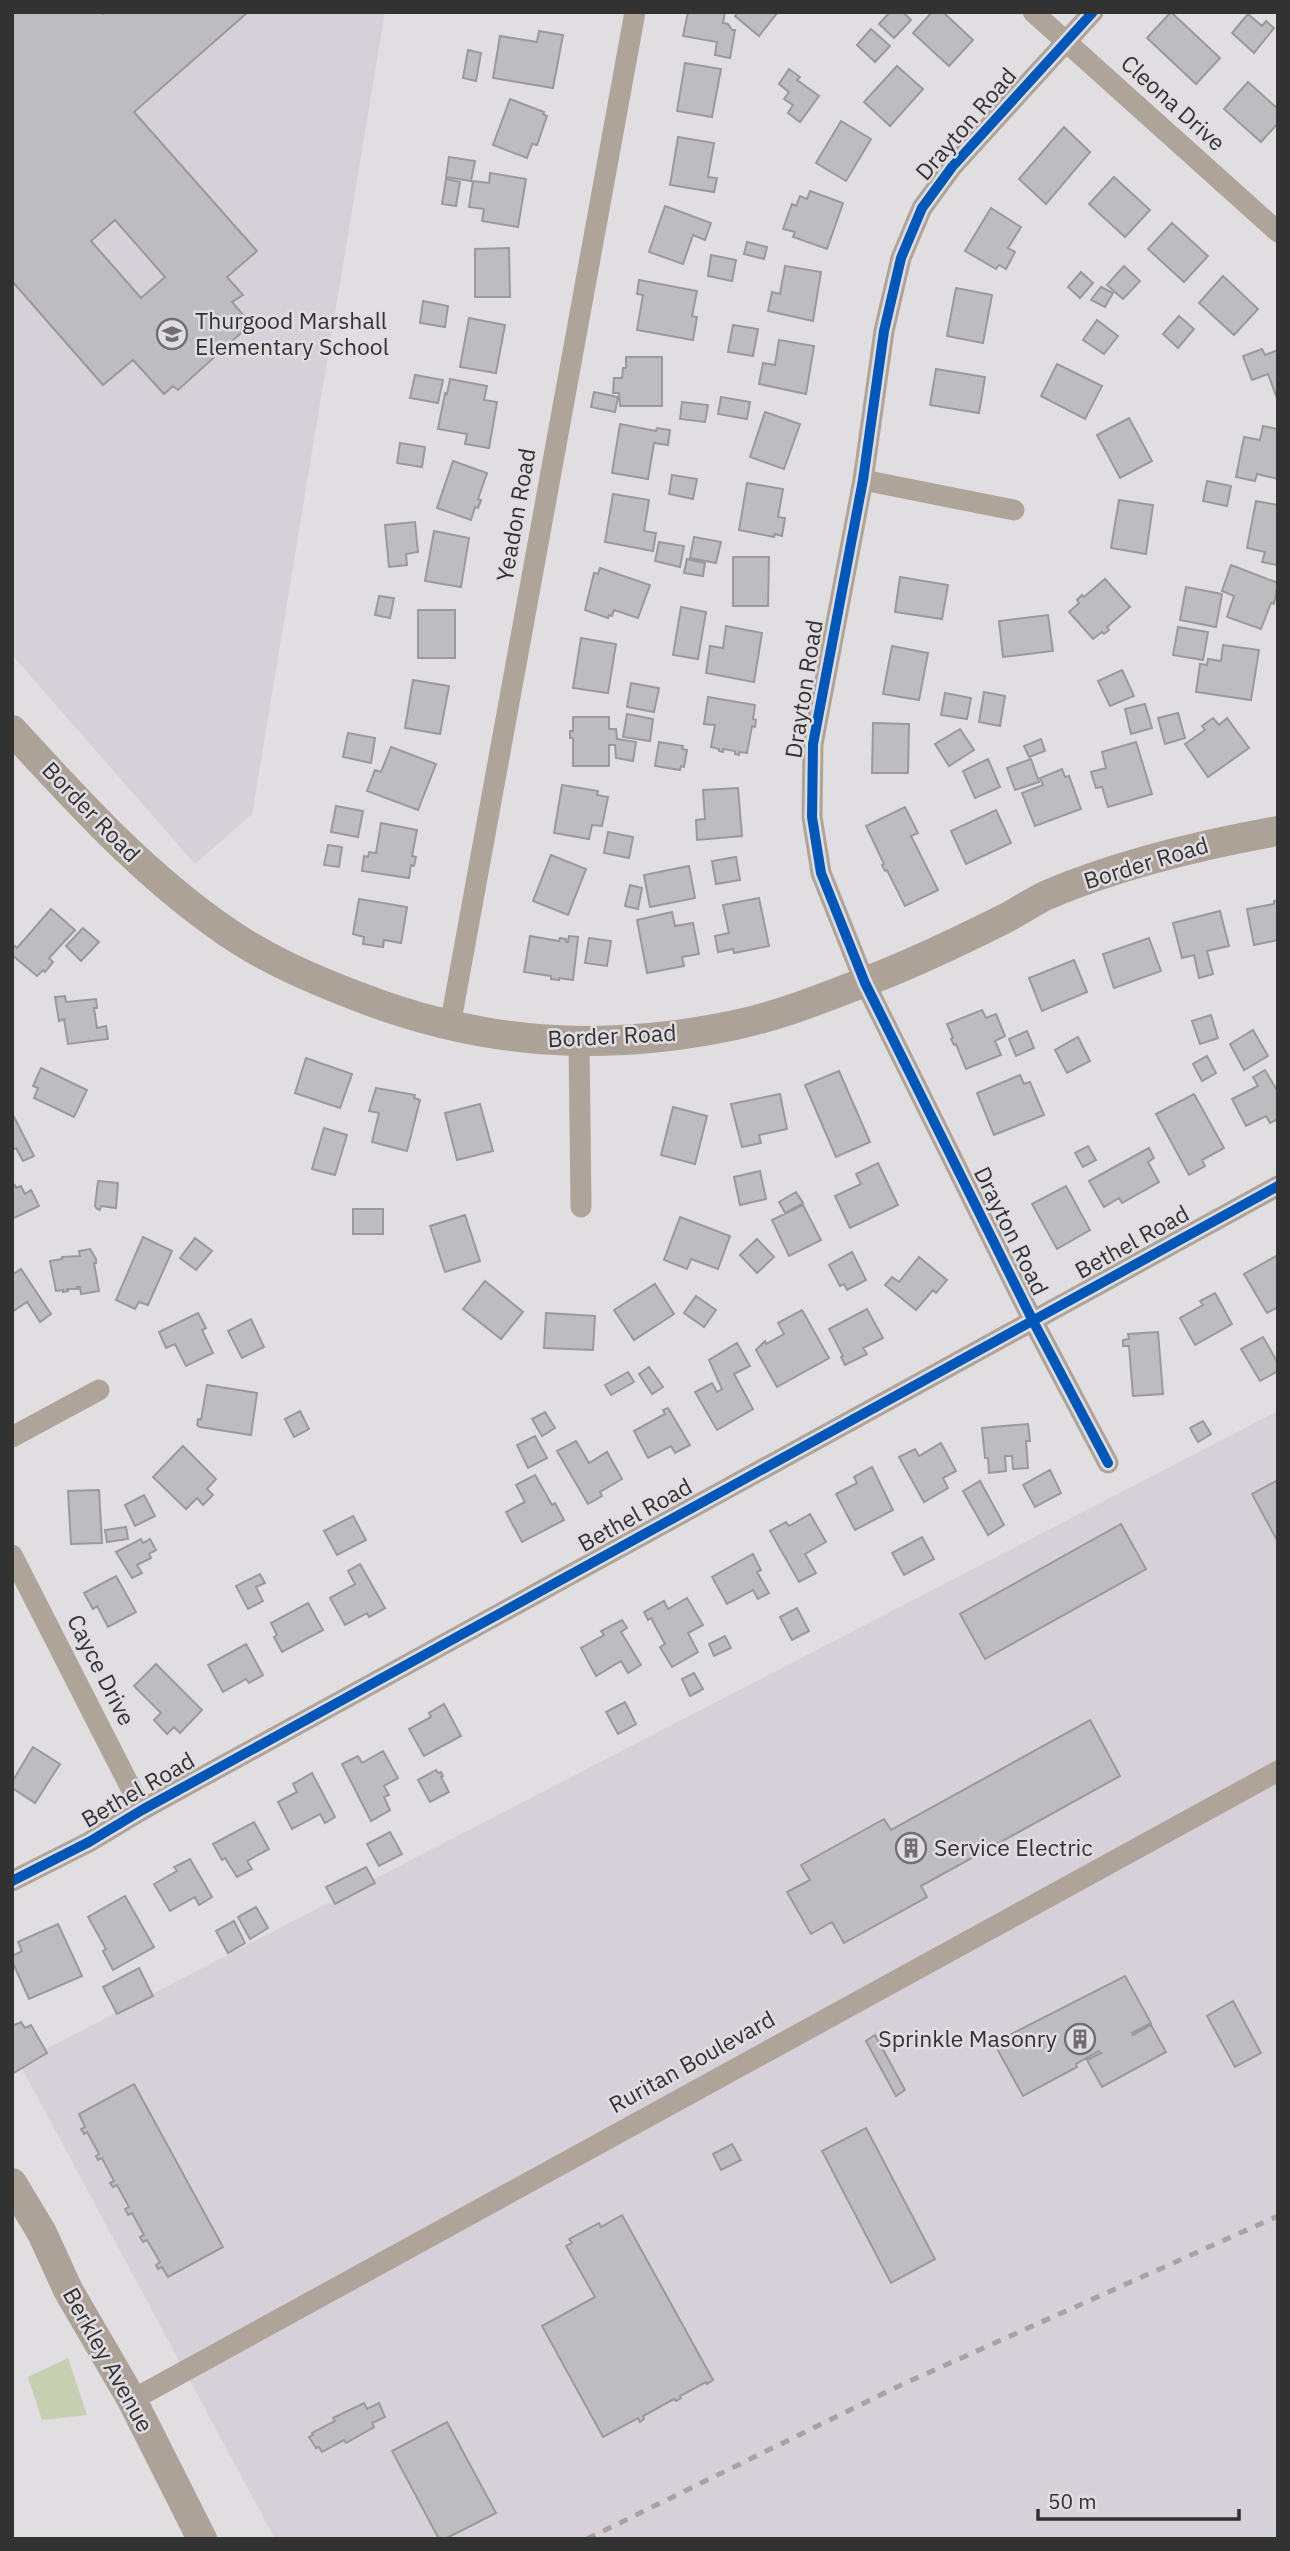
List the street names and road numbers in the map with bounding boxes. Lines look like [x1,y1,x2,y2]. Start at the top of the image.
street label: Cleona Drive [1115,48,1232,157]
street label: Drayton Road [908,61,1022,186]
street label: Yeadon Road [489,446,542,584]
street label: Drayton Road [777,618,829,760]
street label: Border Road [36,755,147,868]
street label: Border Road [1080,829,1212,895]
street label: Border Road [547,1017,677,1053]
street label: Drayton Road [968,1161,1056,1300]
street label: Bethel Road [1069,1197,1194,1285]
street label: Bethel Road [572,1470,697,1558]
street label: Cayce Drive [61,1609,143,1730]
street label: Bethel Road [75,1745,200,1834]
street label: Ruritan Boulevard [603,2003,780,2119]
street label: Berkley Avenue [57,2282,161,2437]

